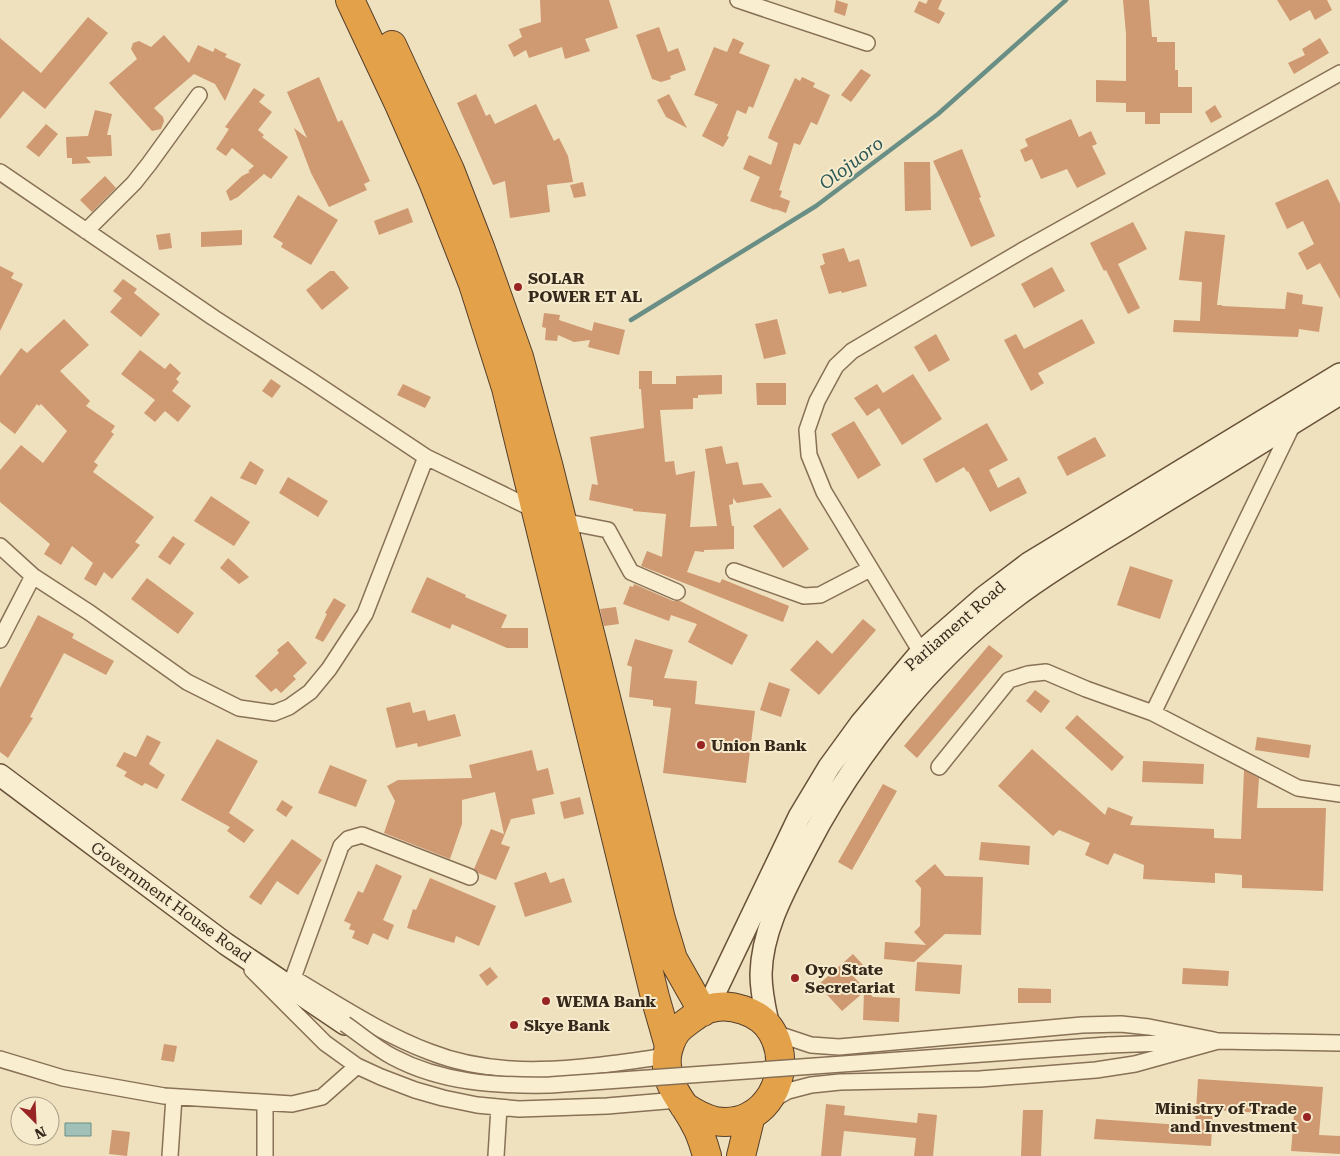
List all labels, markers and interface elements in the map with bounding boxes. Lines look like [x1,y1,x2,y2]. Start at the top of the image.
water label: Olojuoro [815,132,887,194]
place label: SOLAR POWER ET AL [528,269,642,306]
marker: SOLAR POWER ET AL [512,281,524,293]
street label: Parliament Road [901,577,1009,675]
place label: Union Bank [711,736,807,755]
marker: Union Bank [695,739,707,751]
street label: Government House Road [87,838,255,966]
place label: Oyo State Secretariat [805,960,895,997]
marker: Oyo State Secretariat [789,972,801,984]
place label: WEMA Bank [556,992,656,1011]
marker: WEMA Bank [540,995,552,1007]
place label: Skye Bank [524,1016,610,1035]
marker: Skye Bank [508,1019,520,1031]
north arrow [10,1096,60,1146]
place label: Ministry of Trade and Investment [1155,1099,1297,1136]
marker: Ministry of Trade and Investment [1301,1111,1313,1123]
text: N [32,1123,48,1142]

